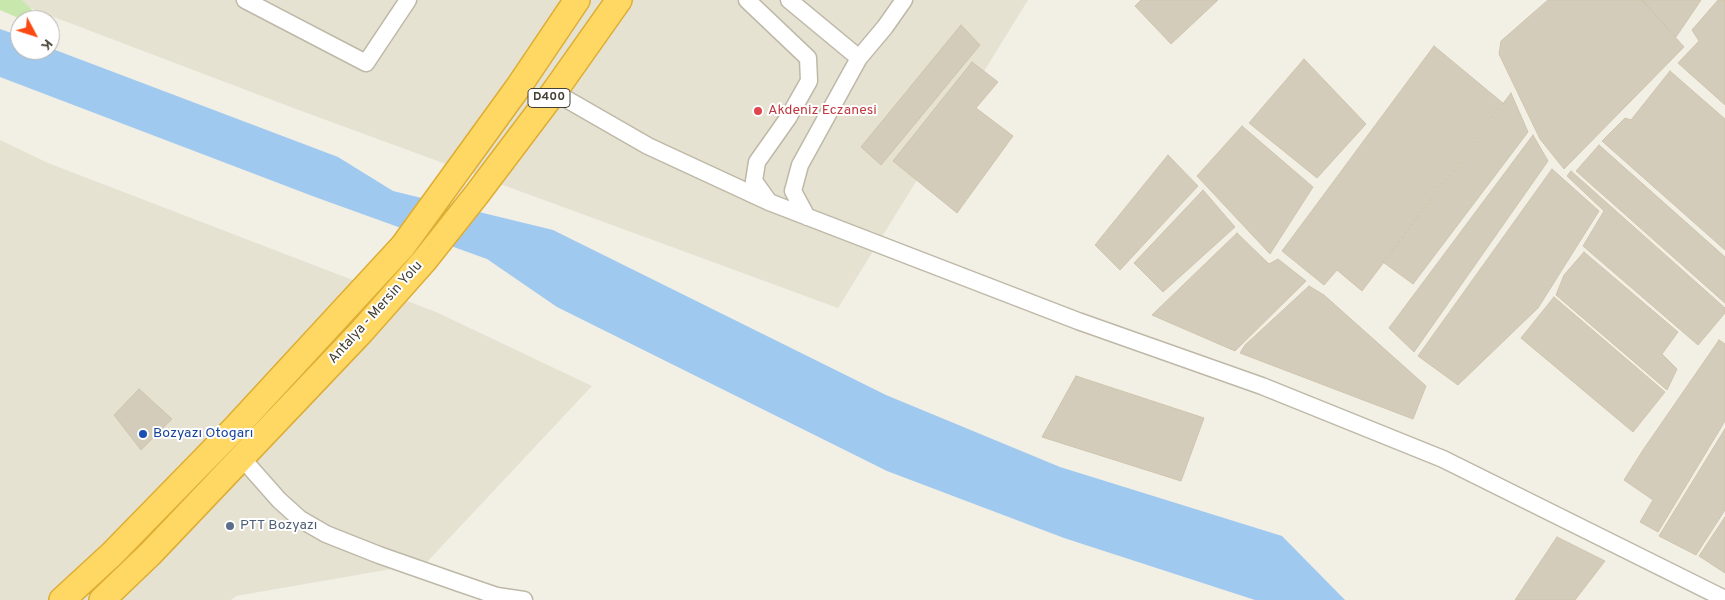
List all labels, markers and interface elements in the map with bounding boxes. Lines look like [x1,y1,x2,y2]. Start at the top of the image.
north arrow [10,10,60,60]
text: K [36,35,56,54]
road number: D400 [528,89,570,108]
place label: Akdeniz Eczanesi [768,103,877,119]
marker: Akdeniz Eczanesi [752,105,764,117]
street label: Antalya - Mersin Yolu [325,258,427,368]
place label: Bozyazı Otogarı [153,426,253,442]
marker: Bozyazı Otogarı [137,428,149,440]
place label: PTT Bozyazı [240,518,317,534]
marker: PTT Bozyazı [224,520,236,532]

